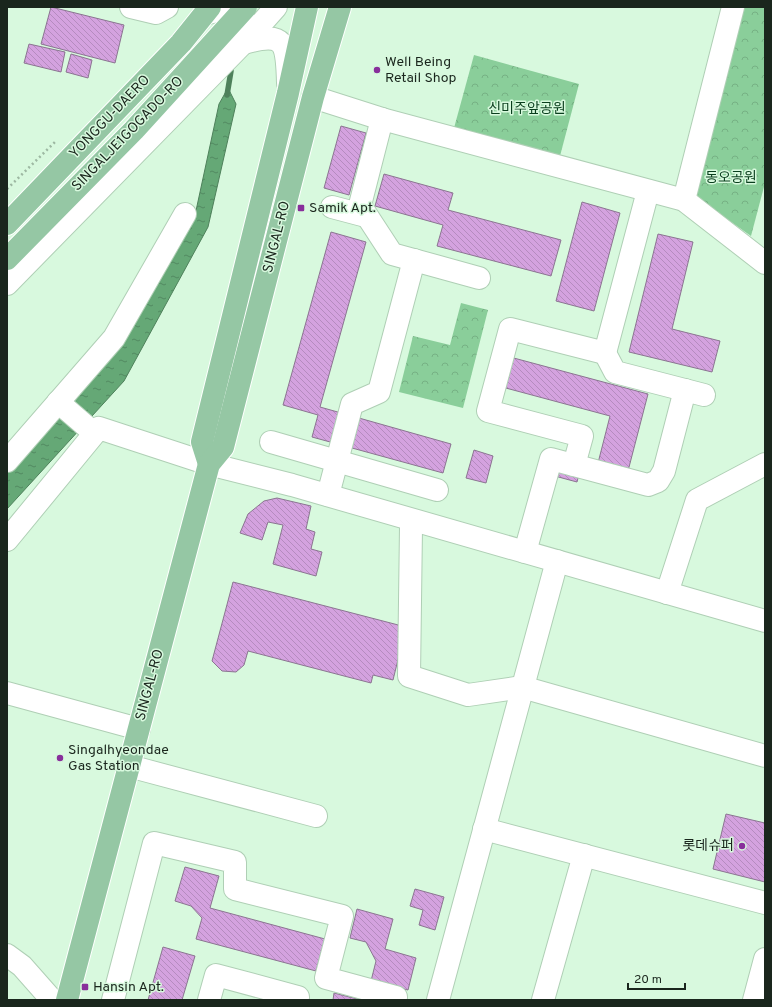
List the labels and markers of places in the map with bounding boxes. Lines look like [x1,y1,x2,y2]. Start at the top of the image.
place label: Well Being Retail Shop [385,54,457,87]
marker: Well Being Retail Shop [372,65,382,75]
place label: Samik Apt. [309,200,376,217]
marker: Samik Apt. [296,203,306,213]
place label: Singalhyeondae Gas Station [68,742,169,775]
marker: Singalhyeondae Gas Station [55,753,65,763]
place label: 롯데슈퍼 [682,838,734,855]
marker: 롯데슈퍼 [737,841,747,851]
place label: Hansin Apt. [93,979,164,996]
marker: Hansin Apt. [80,982,90,992]

